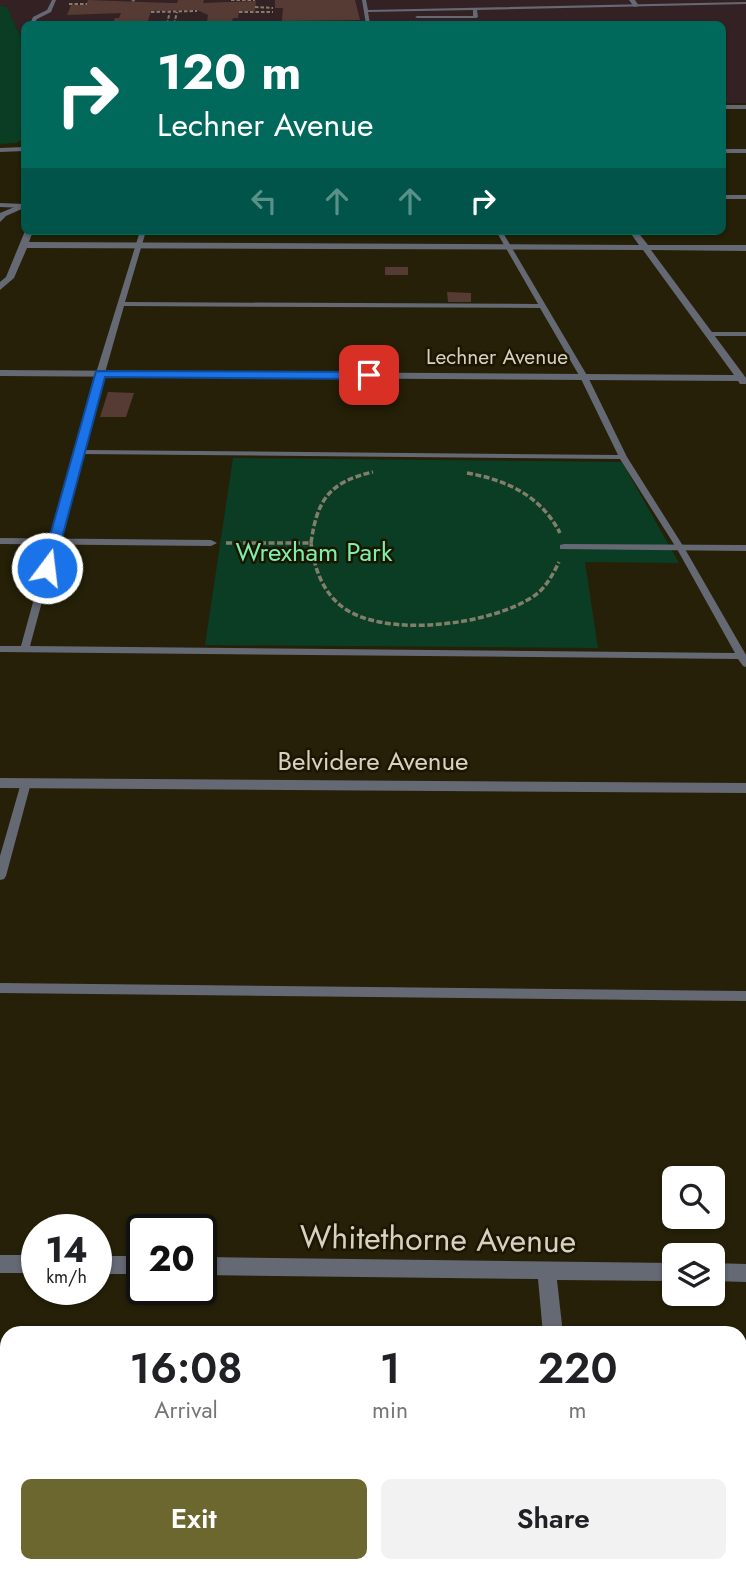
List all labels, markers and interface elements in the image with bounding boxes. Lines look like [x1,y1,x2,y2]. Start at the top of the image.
text: 120 m [157,37,301,107]
icon: right [42,49,133,140]
text: Lechner Avenue [157,102,374,148]
icon: left [245,182,283,220]
icon: ahead [318,182,356,220]
icon: ahead [391,182,429,220]
icon: right [464,182,502,220]
street label: Lechner Avenue [426,342,568,372]
pin [339,345,399,405]
icon: arrive [350,356,388,394]
position arrow [10,531,84,605]
park label: Wrexham Park [236,533,393,571]
street label: Belvidere Avenue [278,742,469,780]
map controls [662,1166,725,1306]
button: search [662,1166,725,1229]
speed limit sign: 20 [126,1214,217,1305]
street label: Whitethorne Avenue [299,1214,577,1264]
text: 14 [45,1225,88,1275]
button: layers [662,1243,725,1306]
text: km/h [46,1264,87,1290]
text: 16:08 [130,1338,243,1399]
text: 1 [380,1338,400,1399]
text: 220 [538,1338,617,1399]
text: Arrival [154,1393,218,1427]
text: min [372,1393,408,1427]
text: m [569,1393,587,1427]
button: Exit [21,1479,367,1559]
button: Share [381,1479,726,1559]

